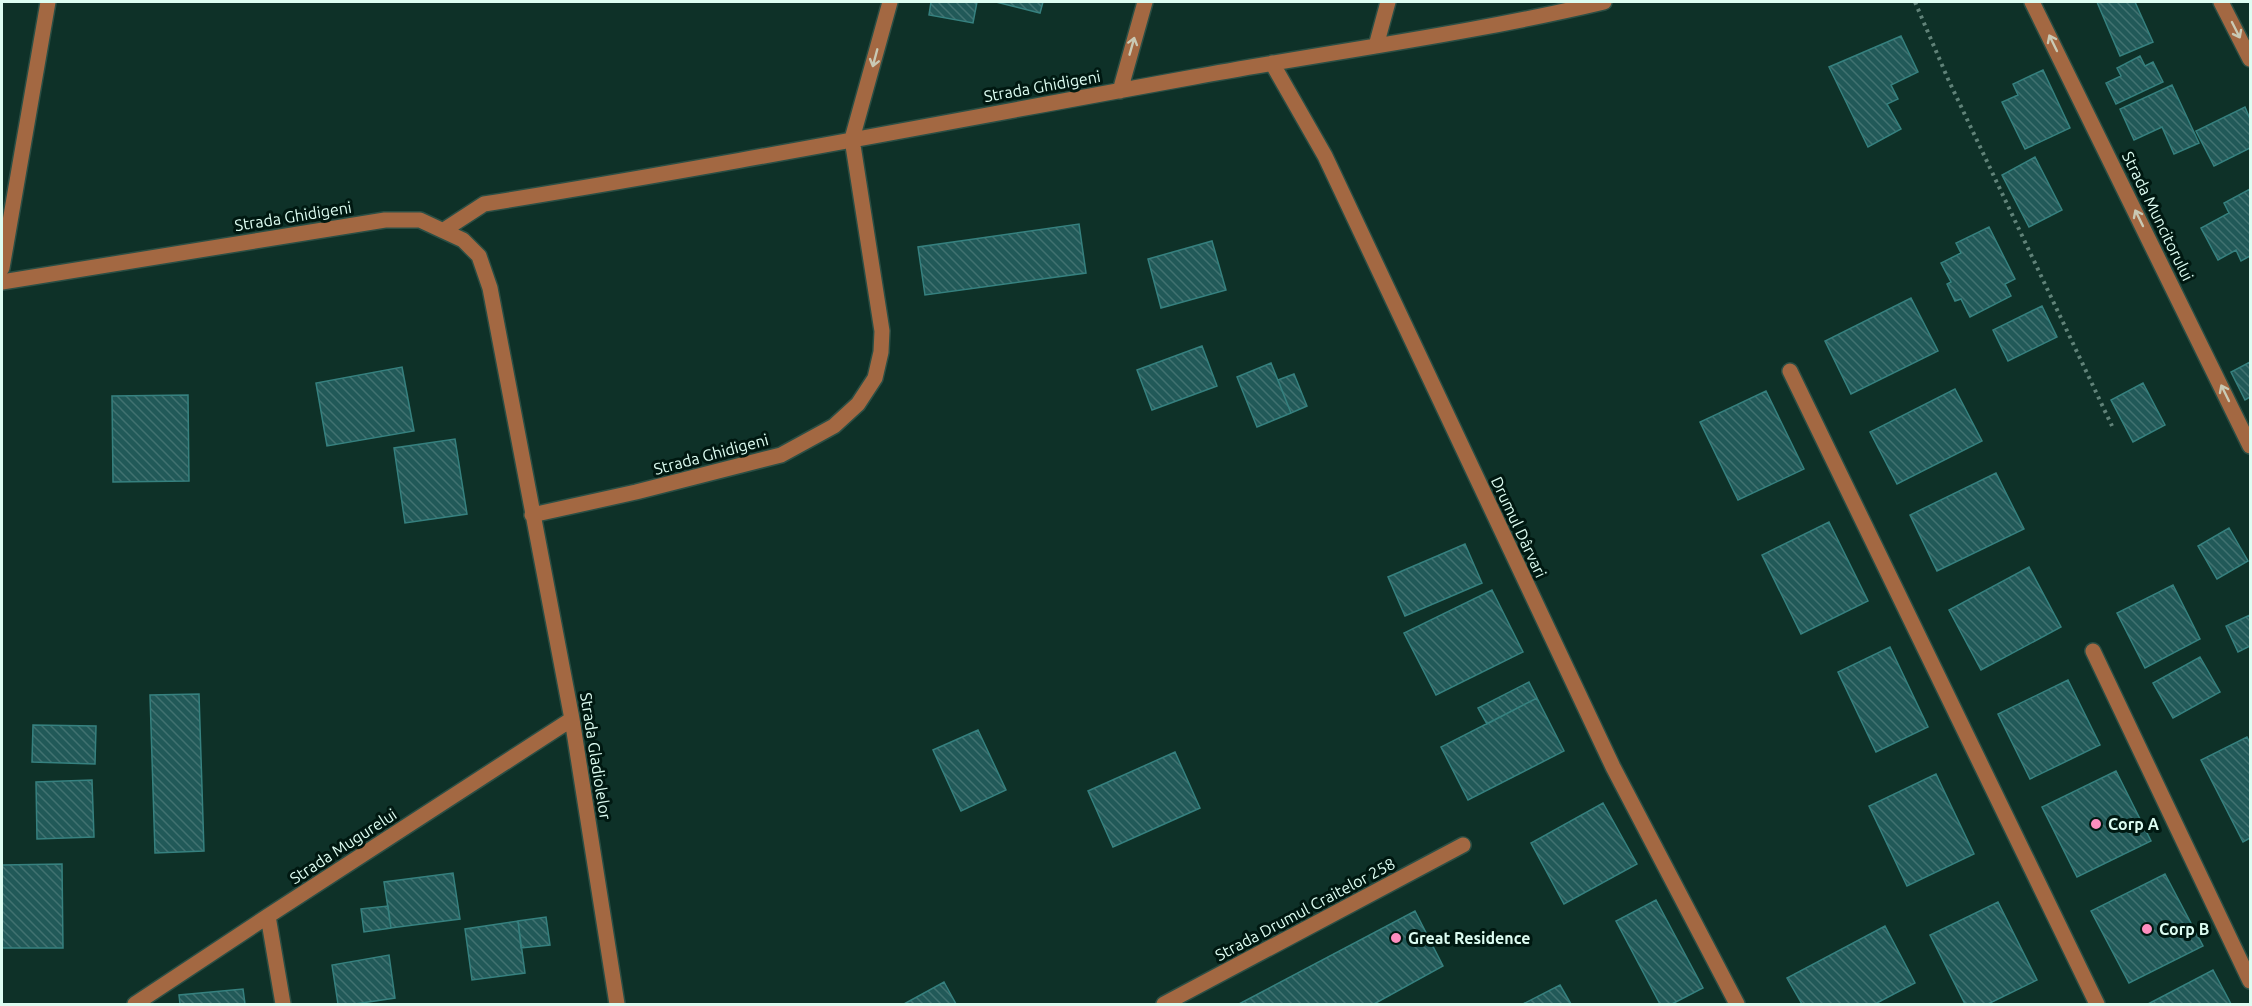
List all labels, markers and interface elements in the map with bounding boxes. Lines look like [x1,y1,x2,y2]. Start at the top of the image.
one-way arrow [2230,21,2242,39]
one-way arrow [2046,35,2058,53]
one-way arrow [1127,37,1138,56]
one-way arrow [868,48,880,67]
street label: Strada Ghidigeni [982,67,1102,105]
street label: Strada Muncitorului [2119,148,2197,284]
street label: Strada Ghidigeni [233,198,353,234]
one-way arrow [2132,210,2144,228]
one-way arrow [2218,385,2230,403]
street label: Strada Ghidigeni [652,430,770,478]
street label: Drumul Dârvari [1488,474,1550,580]
street label: Strada Gladiolelor [577,691,615,821]
street label: Strada Mugurelui [286,805,400,887]
place label: Corp A [2108,815,2160,833]
marker: Corp A [2089,817,2103,831]
street label: Strada Drumul Craitelor 258 [1212,854,1398,964]
place label: Corp B [2159,920,2209,938]
marker: Corp B [2140,922,2154,936]
place label: Great Residence [1408,929,1530,947]
marker: Great Residence [1389,931,1403,945]

